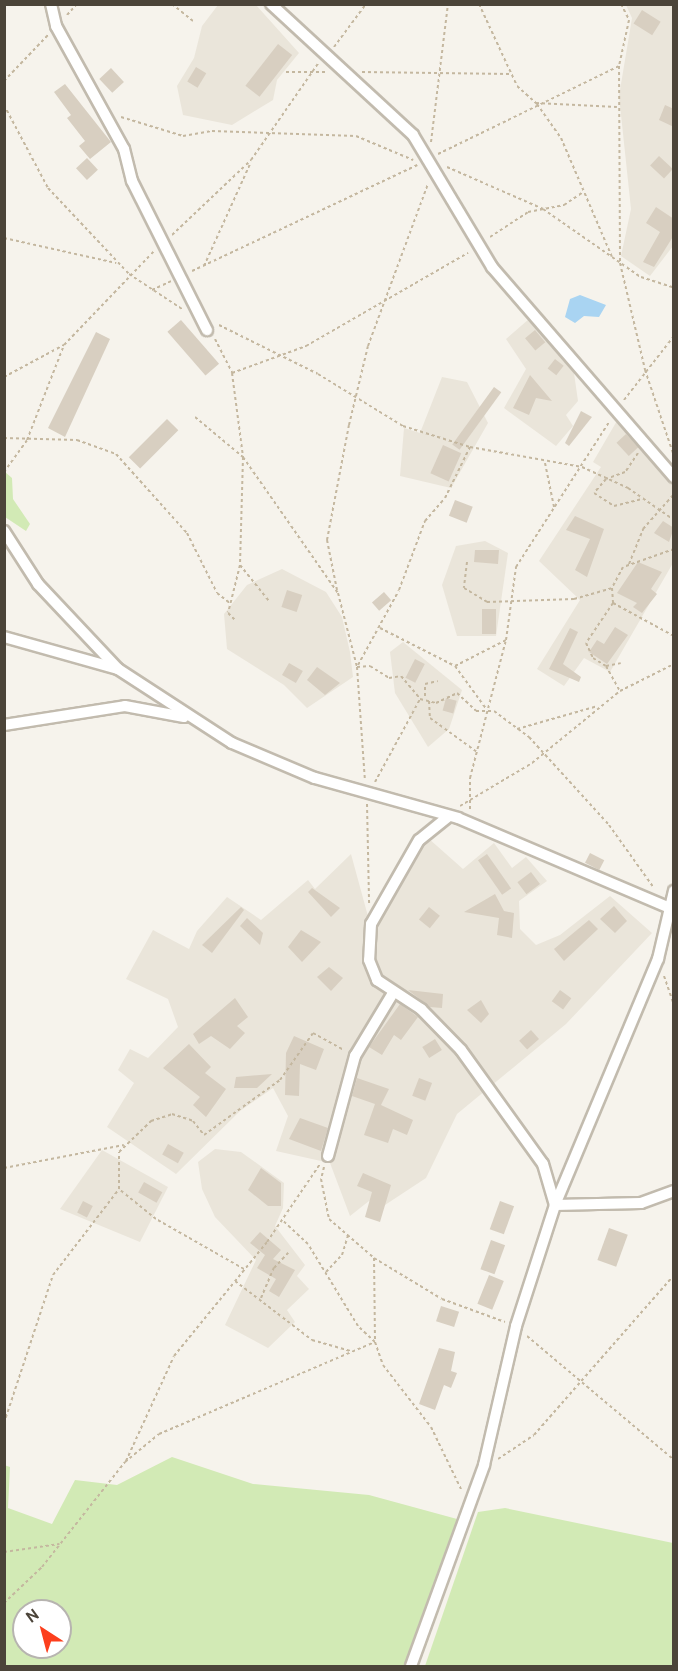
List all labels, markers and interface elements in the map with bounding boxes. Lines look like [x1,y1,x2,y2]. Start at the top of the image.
north arrow [12,1599,72,1659]
text: N [22,1605,42,1627]

